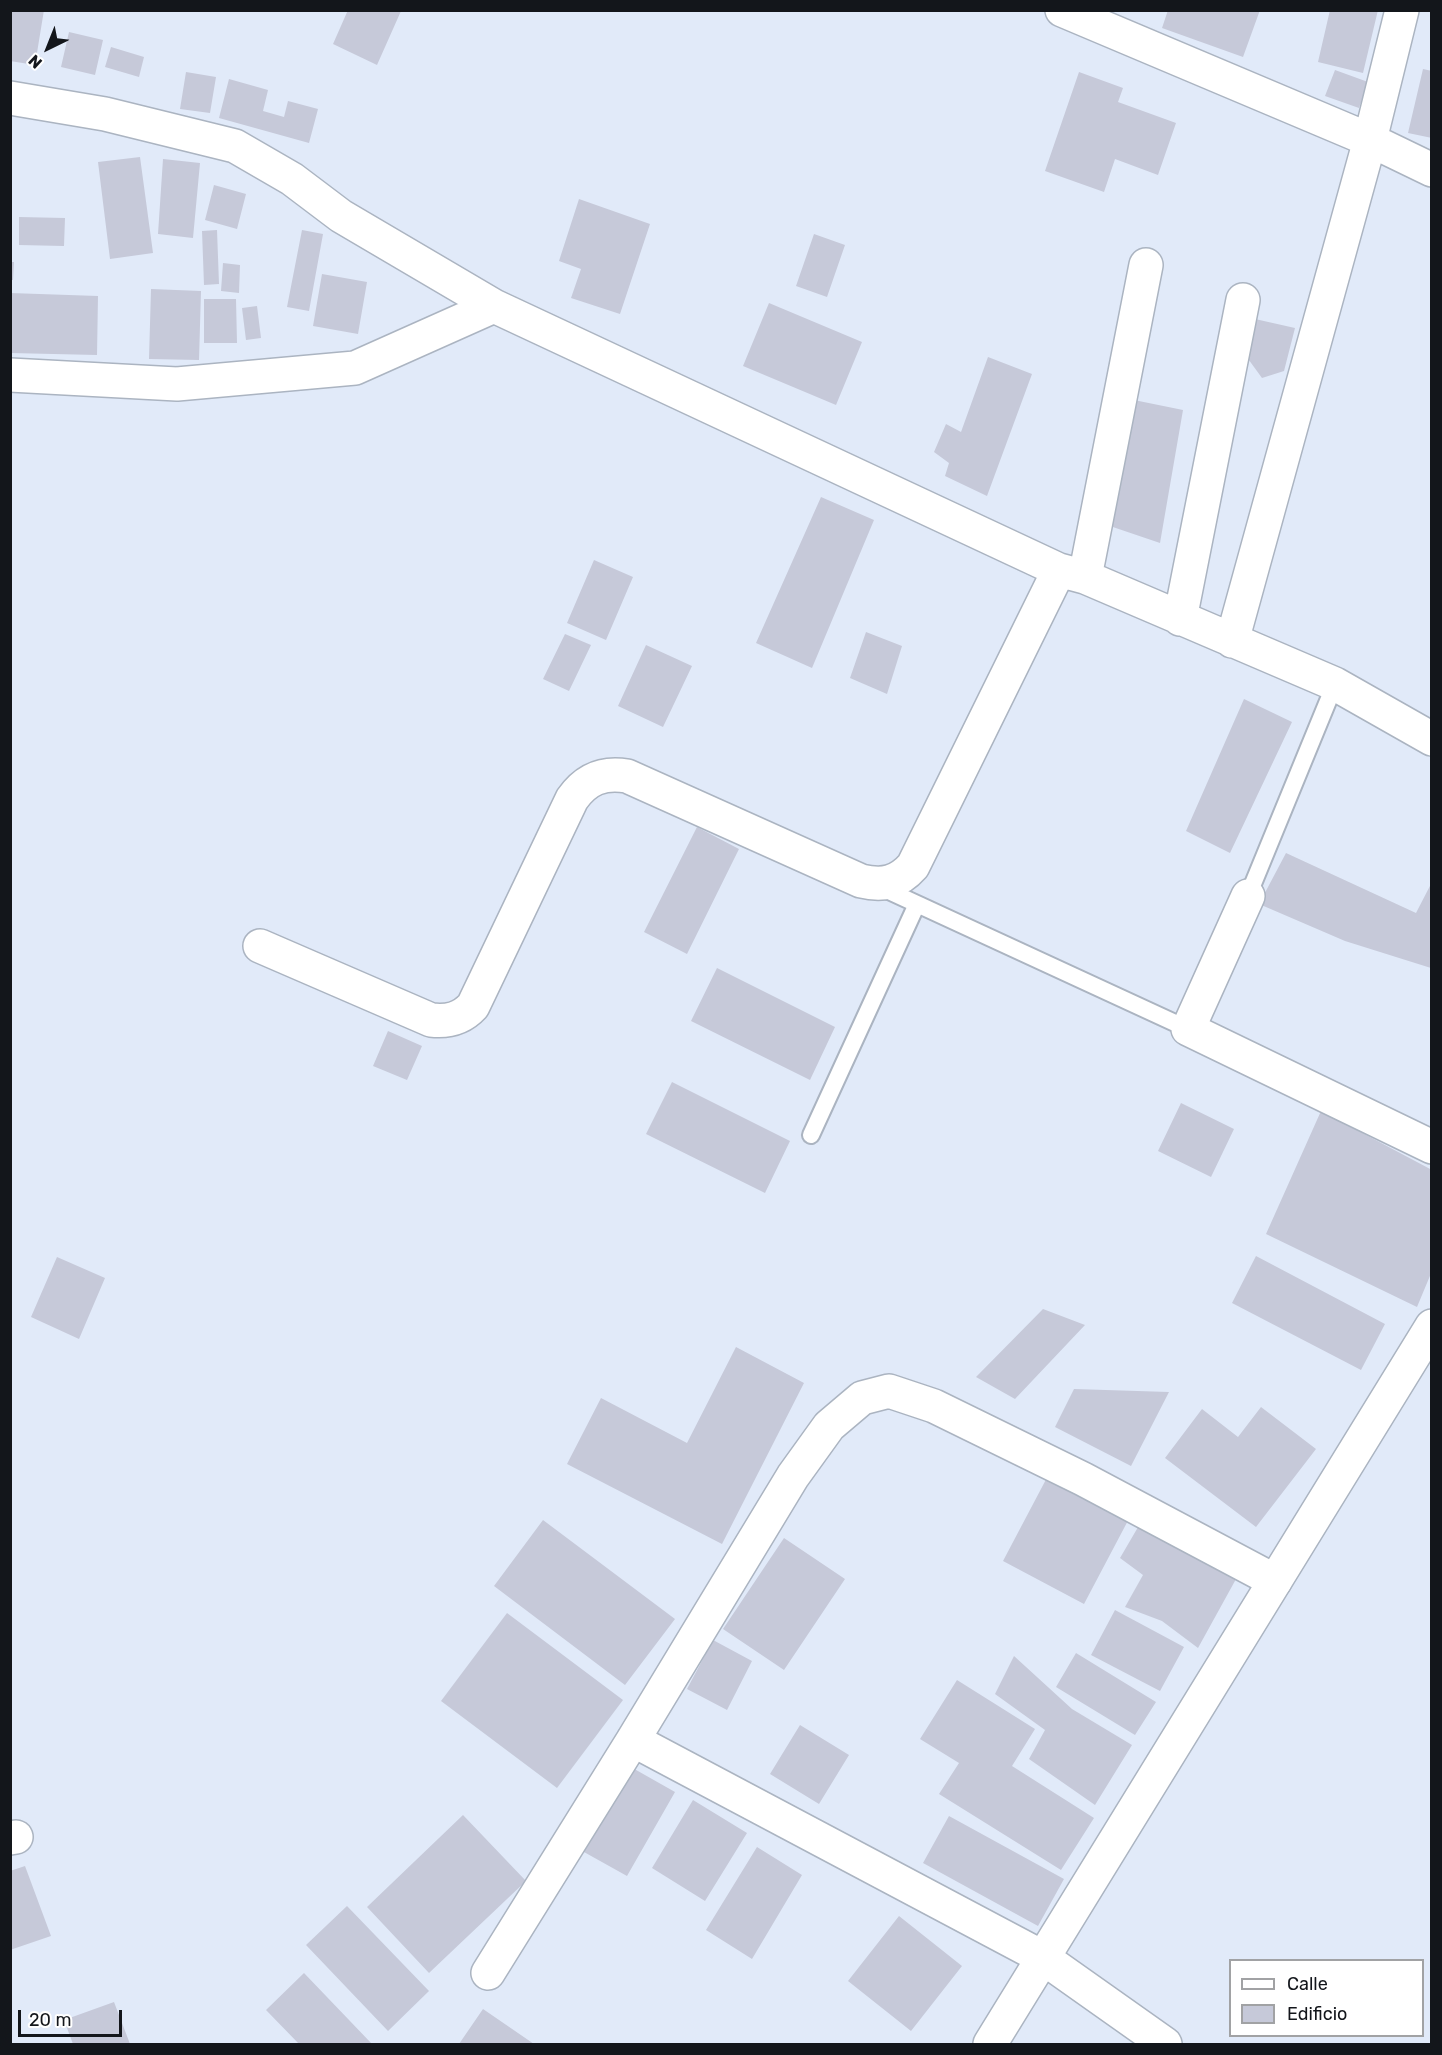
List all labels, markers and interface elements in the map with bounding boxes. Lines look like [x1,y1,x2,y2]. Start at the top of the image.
north arrow [18,18,78,78]
text: N [25,51,46,72]
legend [1229,1959,1424,2037]
text: Calle [1287,1973,1328,1995]
scale bar [21,1998,124,2036]
text: Edificio [1287,2003,1347,2025]
text: 20 m [29,2009,71,2031]

